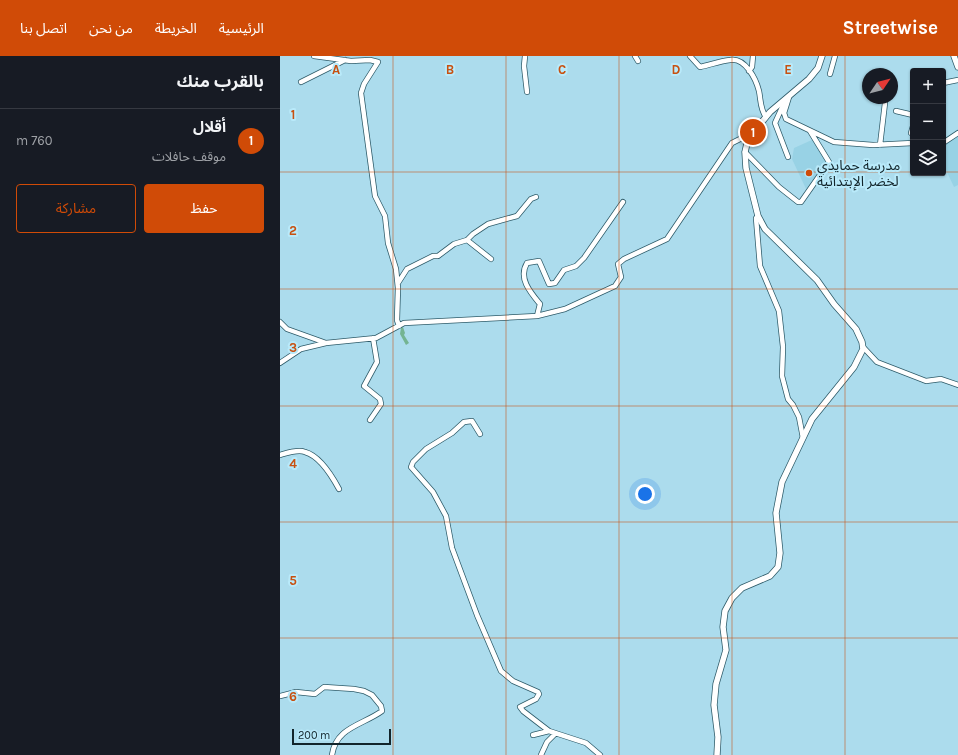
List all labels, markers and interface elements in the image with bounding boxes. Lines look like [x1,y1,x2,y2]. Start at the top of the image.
text: Streetwise [843,17,938,39]
text: اتصل بنا [20,20,67,37]
text: من نحن [89,20,133,37]
text: الخريطة [155,20,197,37]
text: الرئيسية [219,20,264,37]
text: A [332,62,340,77]
text: B [446,62,454,77]
text: C [558,62,566,77]
text: D [672,62,681,77]
text: E [784,62,792,77]
north arrow [862,68,898,104]
map controls [910,68,946,176]
button: + [910,68,946,104]
text: بالقرب منك [177,71,264,91]
button: − [910,104,946,140]
text: 1 [291,107,295,122]
pin: 1 [740,117,766,147]
text: أقلال [193,118,226,136]
text: 760 m [16,133,53,148]
text: 1 [249,133,253,148]
button: layers [910,140,946,176]
text: موقف حافلات [152,149,226,164]
place label: مدرسة حمايدي لخضر الإبتدائية [817,157,900,191]
marker: مدرسة حمايدي لخضر الإبتدائية [804,168,814,178]
button: مشاركة [16,184,136,233]
button: حفظ [144,184,264,233]
text: 2 [289,223,297,238]
text: 3 [289,340,297,355]
text: 4 [289,456,297,471]
your location [635,484,655,504]
text: 5 [289,573,297,588]
text: 6 [289,689,297,704]
scale bar [292,727,391,746]
text: 200 m [298,729,330,742]

